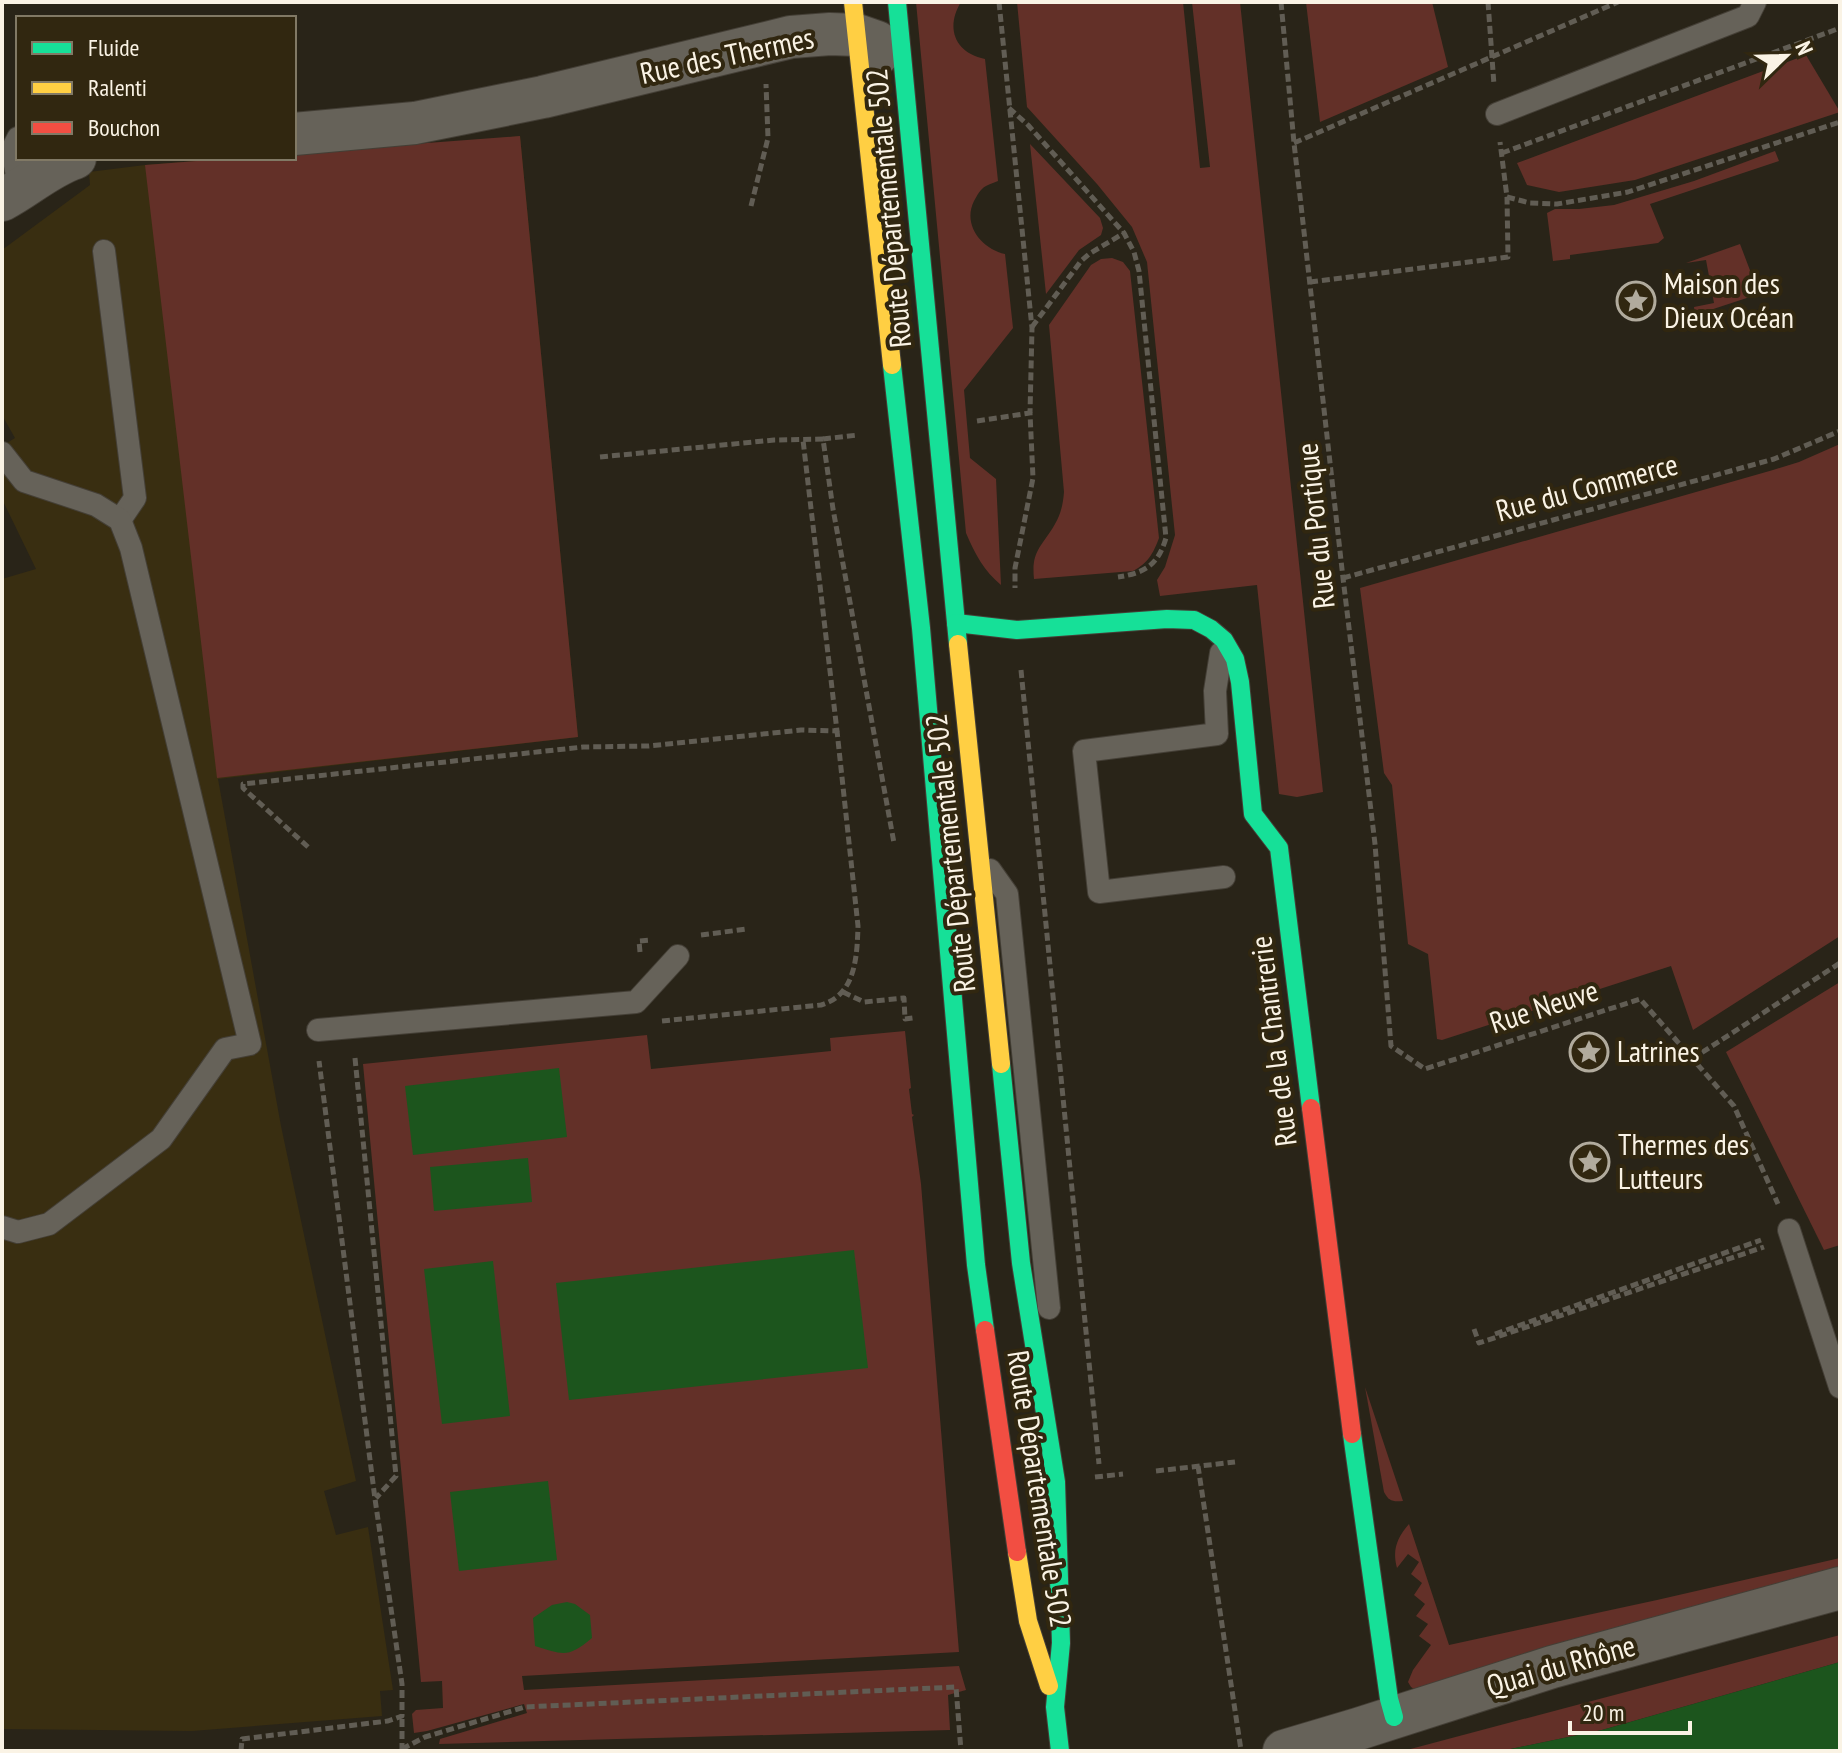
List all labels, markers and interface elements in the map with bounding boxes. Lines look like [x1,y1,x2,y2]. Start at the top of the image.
legend [16,16,296,160]
north arrow [1746,16,1826,96]
street label: Rue des Thermes [636,17,817,92]
text: Fluide [88,32,139,63]
text: N [1789,37,1820,59]
street label: Route Départementale 502 [856,67,919,349]
text: Ralenti [88,72,147,103]
text: Bouchon [88,112,160,143]
place label: Maison des Dieux Océan [1664,263,1794,336]
place icon: Maison des Dieux Océan [1615,280,1657,322]
street label: Rue du Portique [1286,441,1343,611]
street label: Rue du Commerce [1491,444,1682,530]
street label: Route Départementale 502 [915,712,984,994]
street label: Rue de la Chantrerie [1240,934,1305,1148]
street label: Rue Neuve [1484,970,1603,1041]
place icon: Latrines [1568,1031,1610,1073]
place label: Latrines [1617,1031,1700,1070]
place label: Thermes des Lutteurs [1618,1124,1749,1197]
place icon: Thermes des Lutteurs [1569,1141,1611,1183]
street label: Route Départementale 502 [999,1347,1082,1630]
street label: Quai du Rhône [1482,1625,1639,1704]
scale bar [1570,1685,1690,1735]
text: 20 m [1582,1697,1624,1728]

